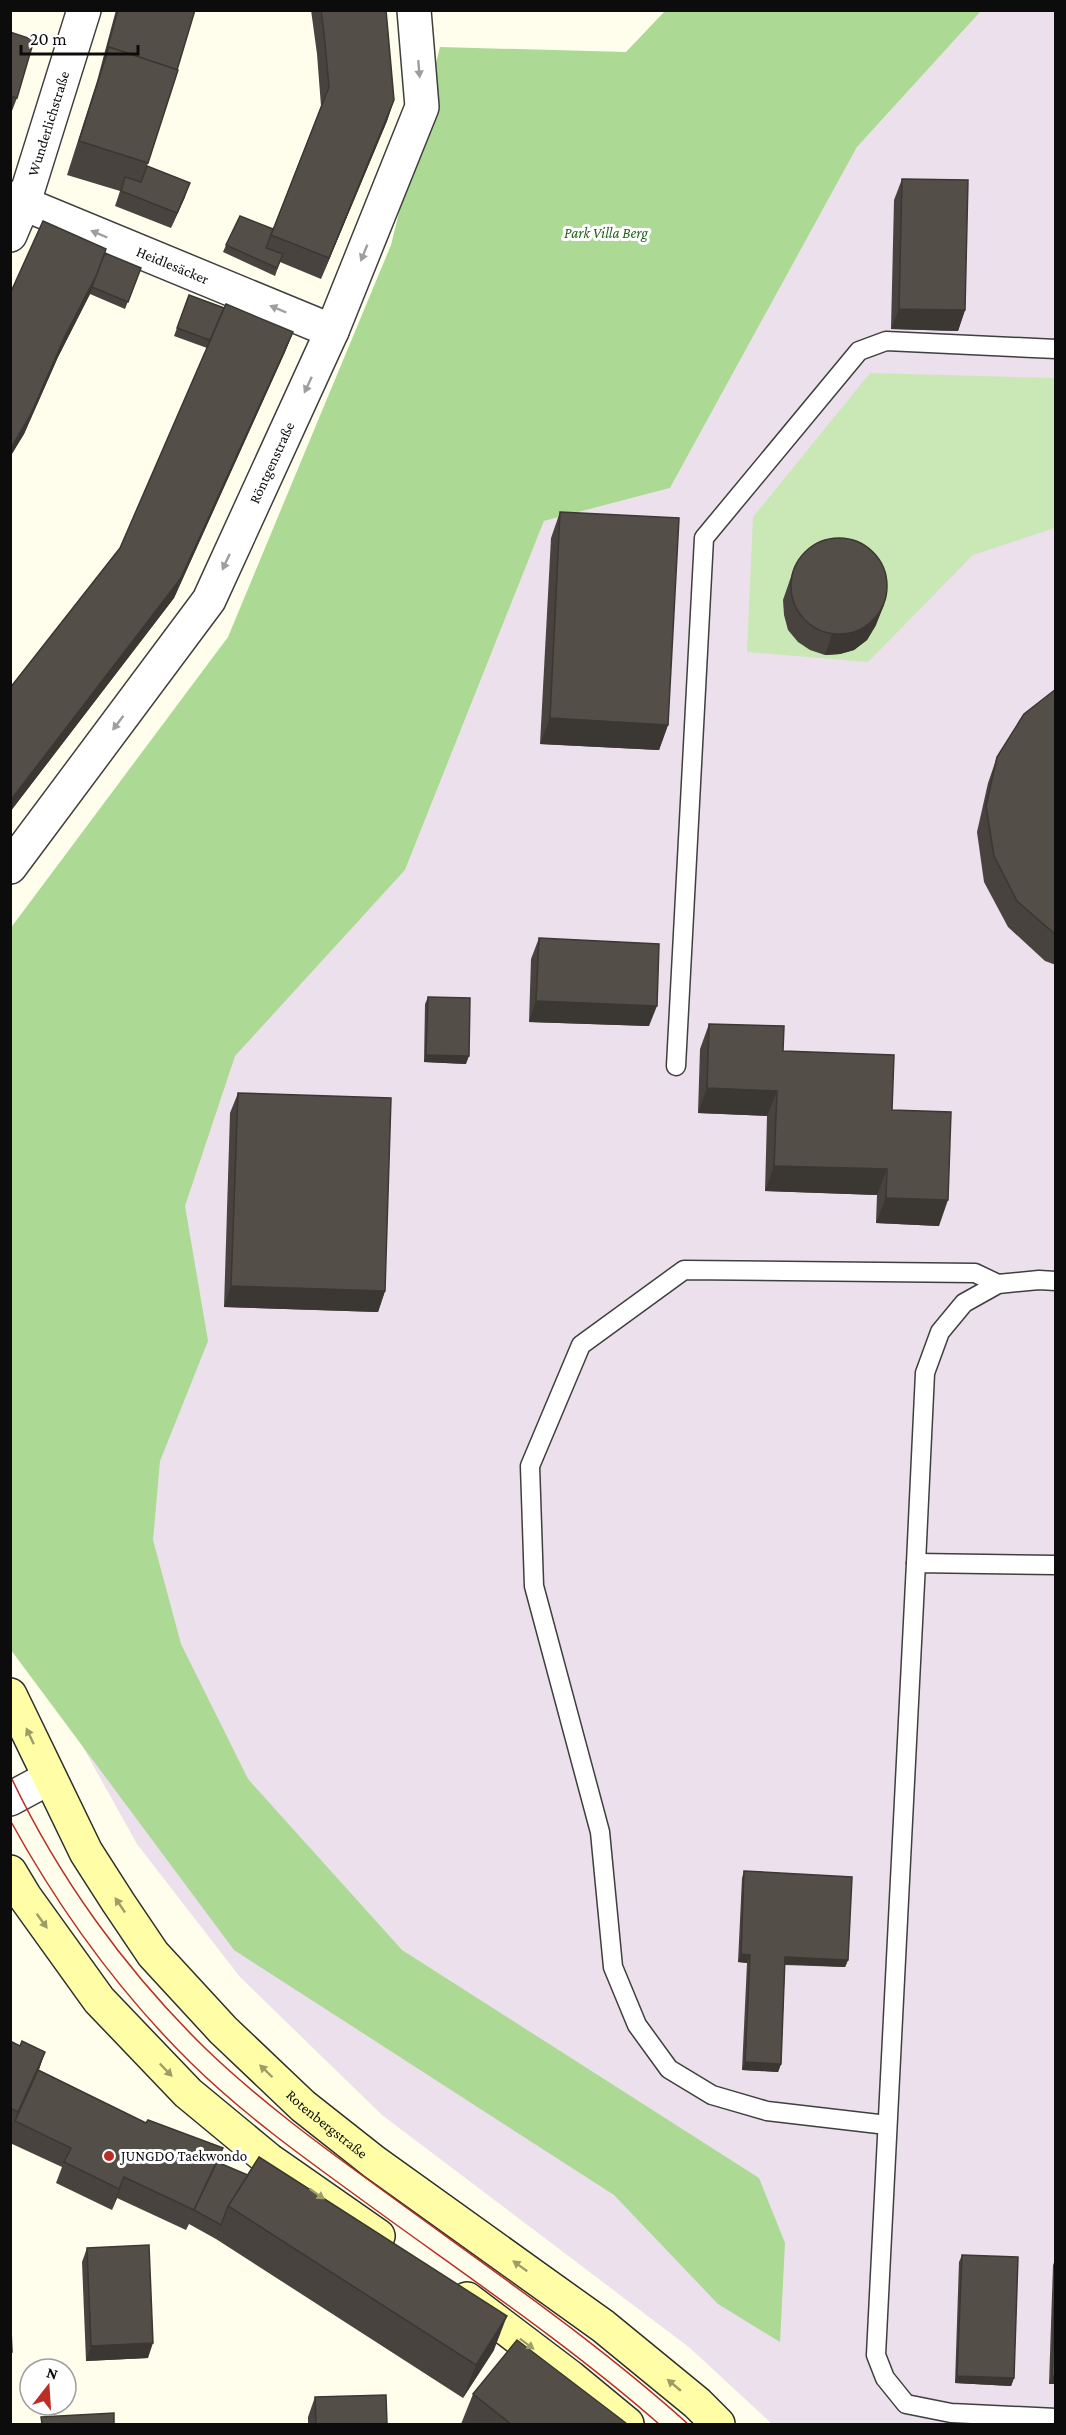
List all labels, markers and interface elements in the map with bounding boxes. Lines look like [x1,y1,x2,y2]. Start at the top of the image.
scale bar [21,18,138,56]
text: 20 m [30,29,67,49]
one-way arrow [414,59,424,78]
street label: Wunderlichstraße [25,69,73,178]
park label: Park Villa Berg [564,225,648,242]
one-way arrow [89,229,107,239]
street label: Heidlesäcker [134,243,212,287]
one-way arrow [359,244,369,262]
one-way arrow [269,304,287,314]
one-way arrow [303,376,313,394]
street label: Röntgenstraße [246,419,298,506]
one-way arrow [222,553,231,570]
one-way arrow [112,715,124,730]
one-way arrow [25,1728,34,1745]
one-way arrow [114,1898,126,1914]
one-way arrow [36,1912,48,1928]
one-way arrow [159,2063,173,2077]
one-way arrow [258,2064,273,2078]
street label: Rotenbergstraße [283,2086,371,2162]
place label: JUNGDO Taekwondo [119,2148,247,2165]
marker: JUNGDO Taekwondo [102,2149,116,2163]
one-way arrow [309,2188,325,2199]
one-way arrow [512,2261,528,2272]
one-way arrow [518,2338,534,2350]
north arrow [18,2357,78,2417]
text: N [45,2363,60,2383]
one-way arrow [667,2379,682,2392]

